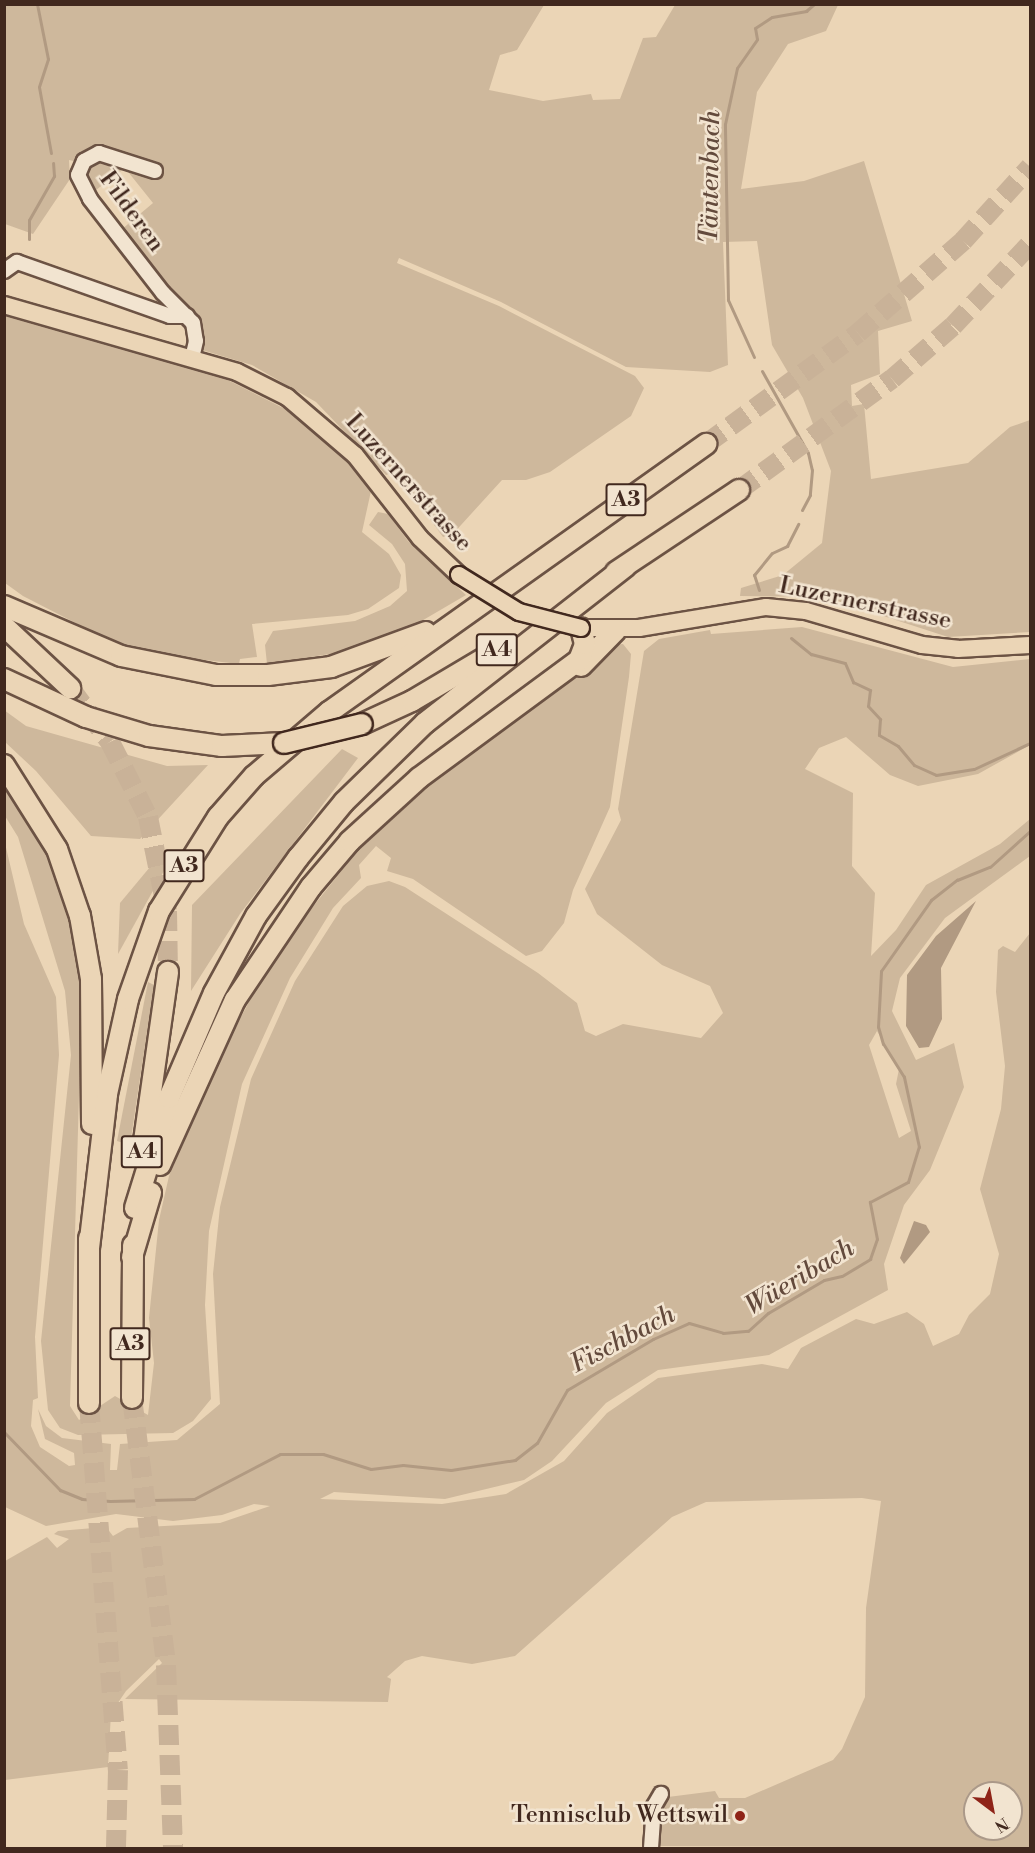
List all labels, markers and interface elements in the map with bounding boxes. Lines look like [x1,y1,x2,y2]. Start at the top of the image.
water label: Täntenbach [694,110,728,244]
street label: Filderen [92,166,170,258]
street label: Luzernerstrasse [339,408,477,558]
road number: A3 [605,481,647,519]
street label: Luzernerstrasse [776,572,954,636]
road number: A4 [474,631,520,669]
road number: A3 [163,847,205,885]
road number: A4 [120,1133,164,1171]
water label: Wüeribach [740,1233,860,1323]
water label: Fischbach [565,1299,681,1381]
road number: A3 [109,1325,151,1363]
north arrow [963,1781,1023,1841]
place label: Tennisclub Wettswil [511,1802,728,1830]
marker: Tennisclub Wettswil [733,1809,747,1823]
text: N [991,1813,1012,1836]

